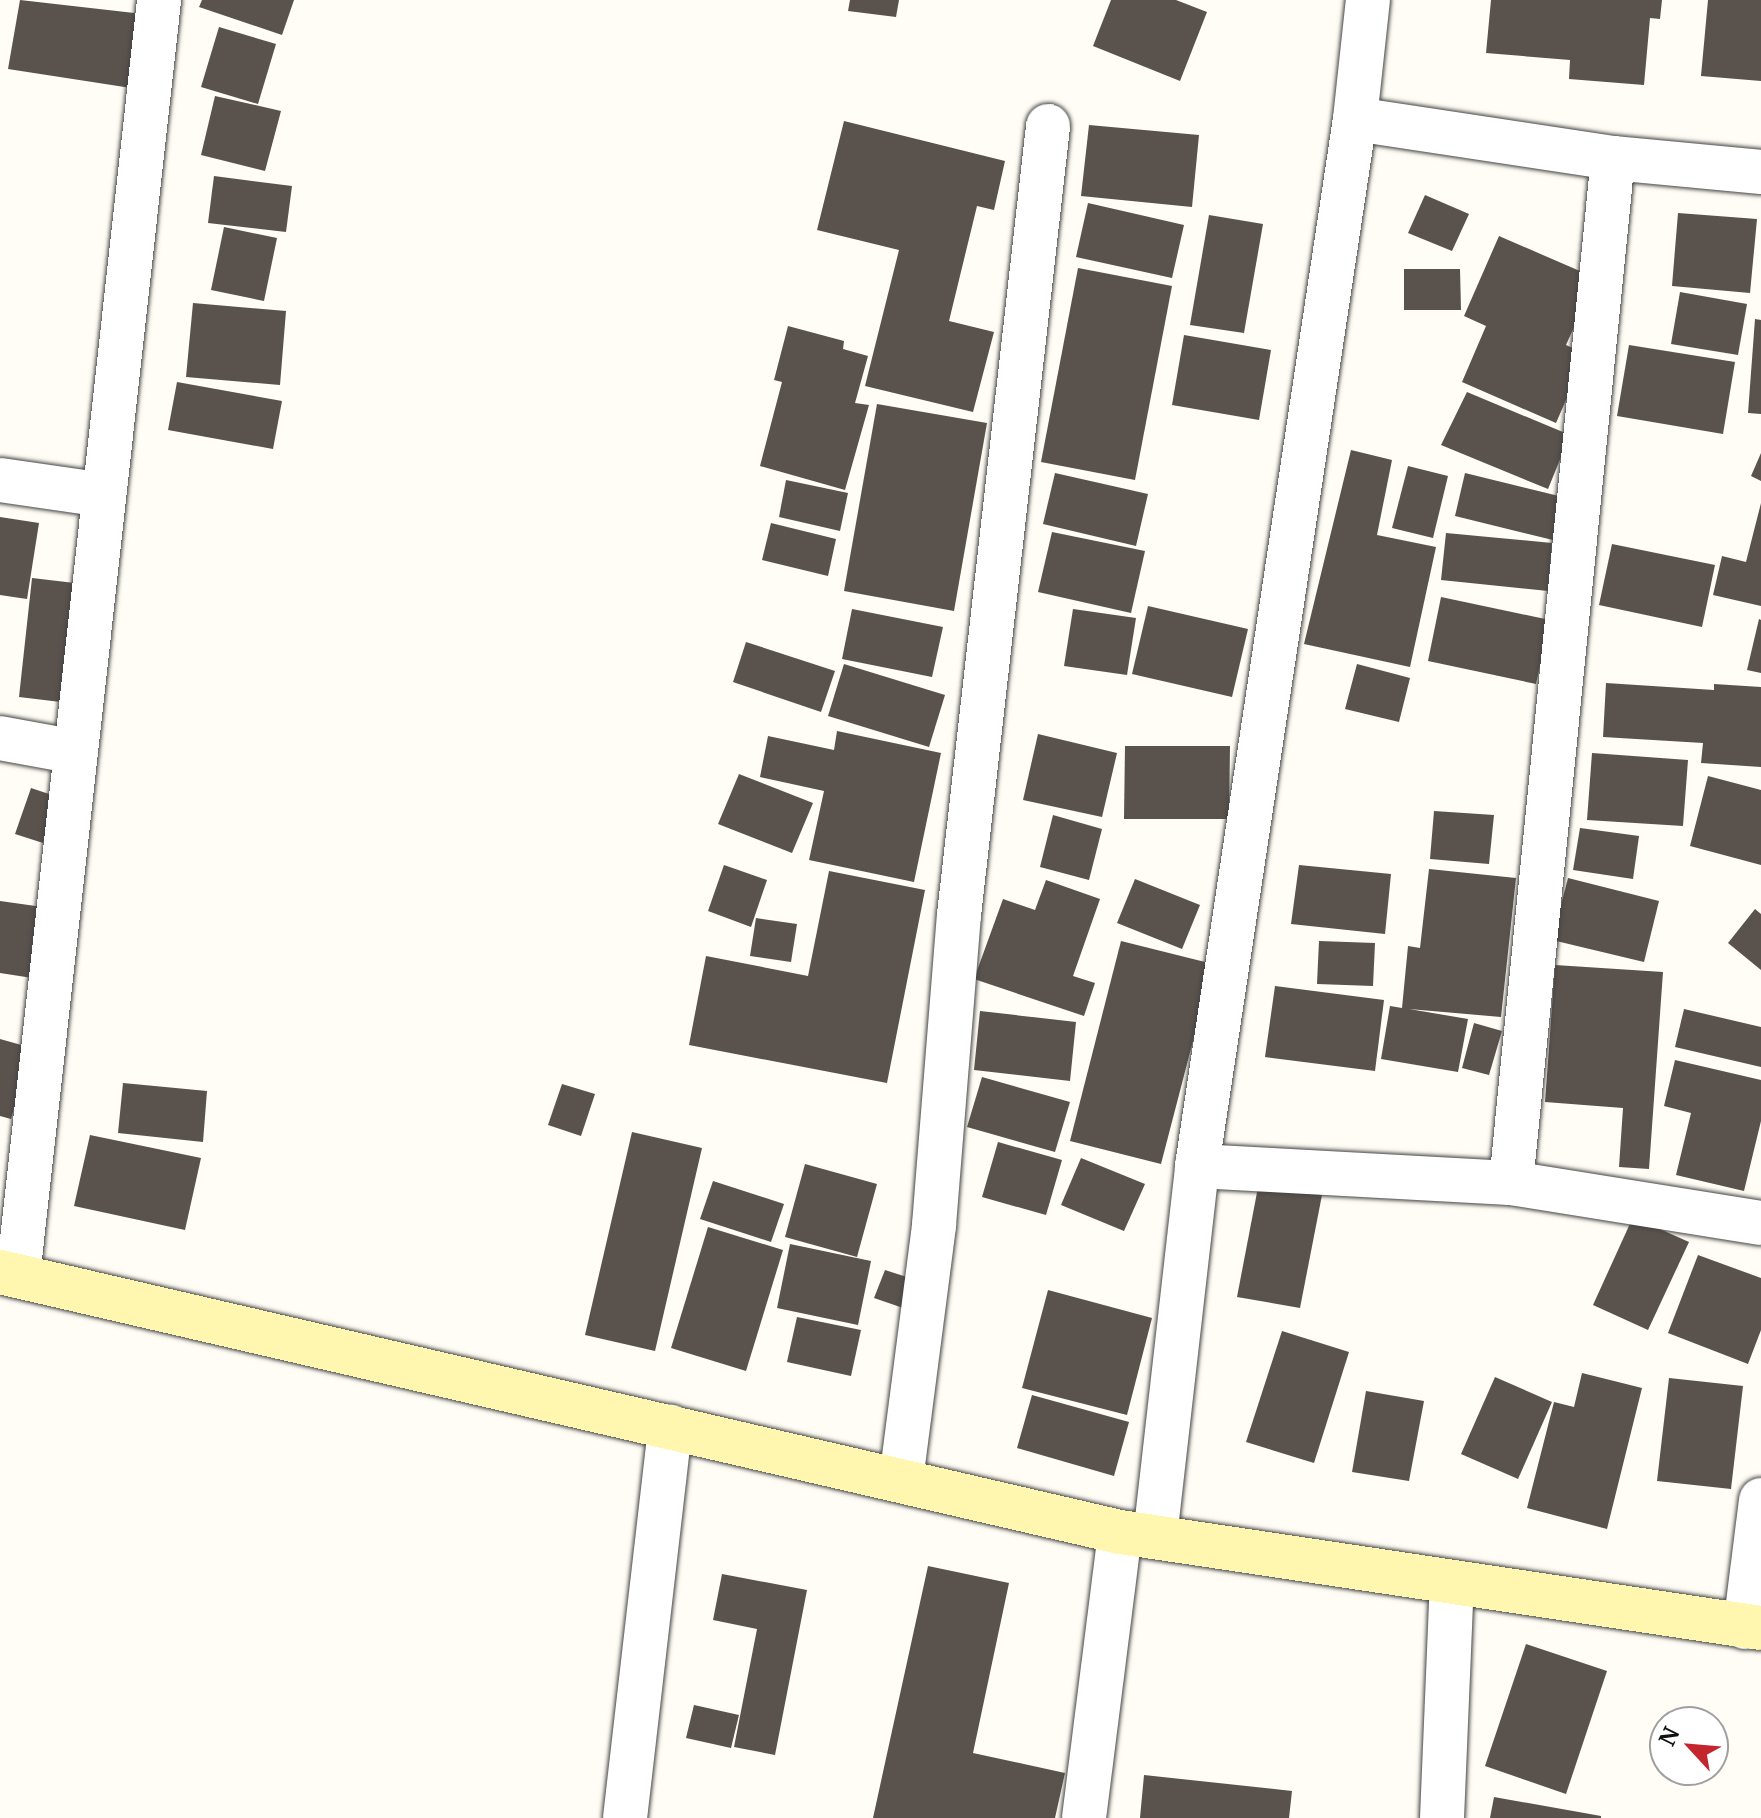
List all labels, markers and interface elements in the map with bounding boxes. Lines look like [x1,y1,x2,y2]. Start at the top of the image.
north arrow [1649,1706,1729,1786]
text: N [1653,1722,1686,1750]

